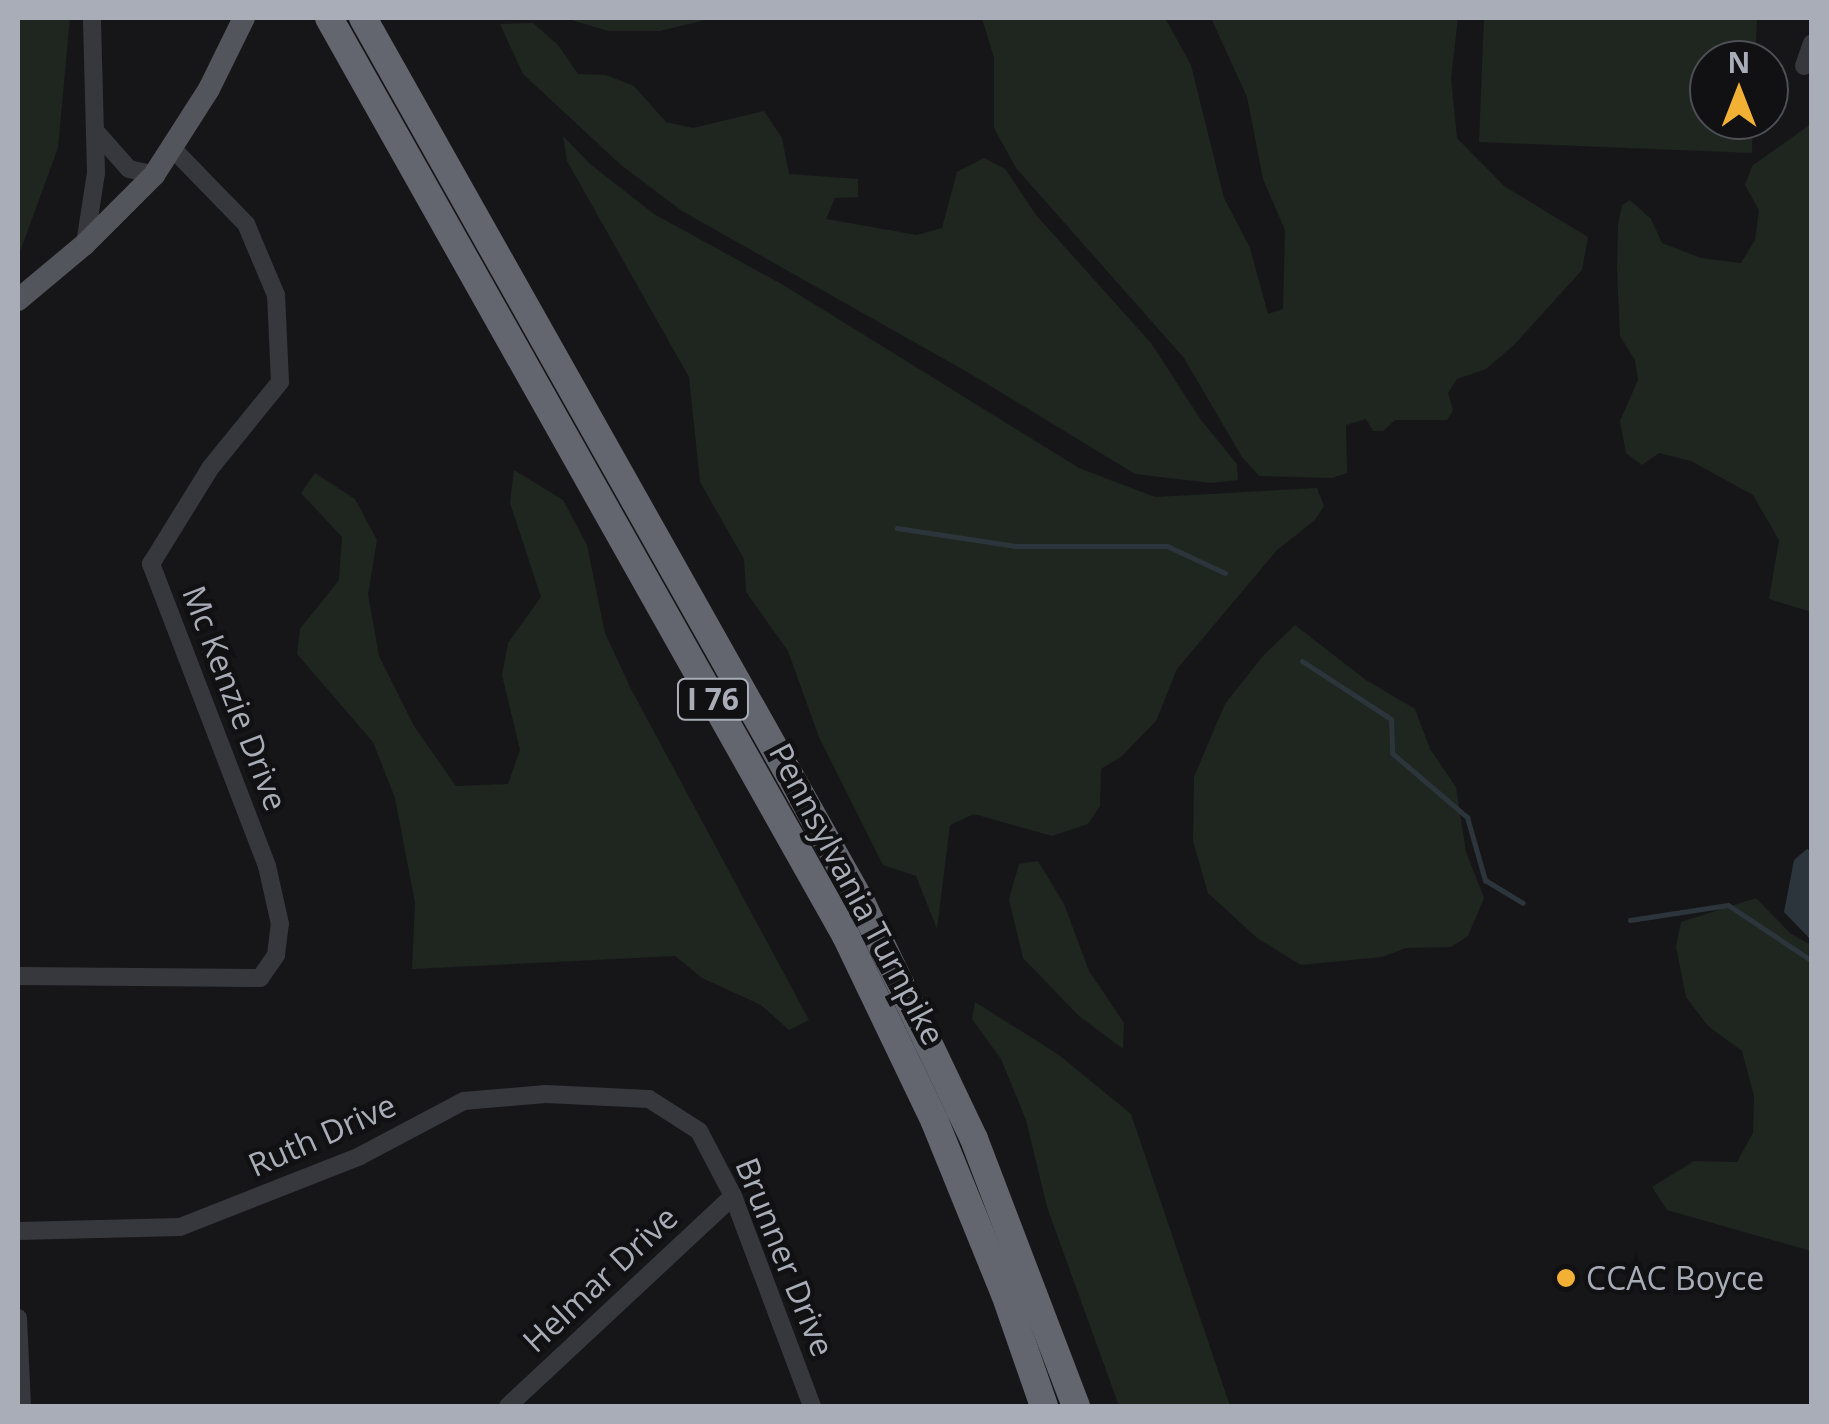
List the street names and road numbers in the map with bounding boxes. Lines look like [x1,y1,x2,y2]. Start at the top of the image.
street label: Mc Kenzie Drive [175,580,295,816]
road number: I 76 [676,674,750,724]
street label: Pennsylvania Turnpike [761,737,953,1051]
street label: Ruth Drive [242,1086,402,1184]
street label: Brunner Drive [728,1152,842,1362]
street label: Helmar Drive [515,1198,685,1360]

